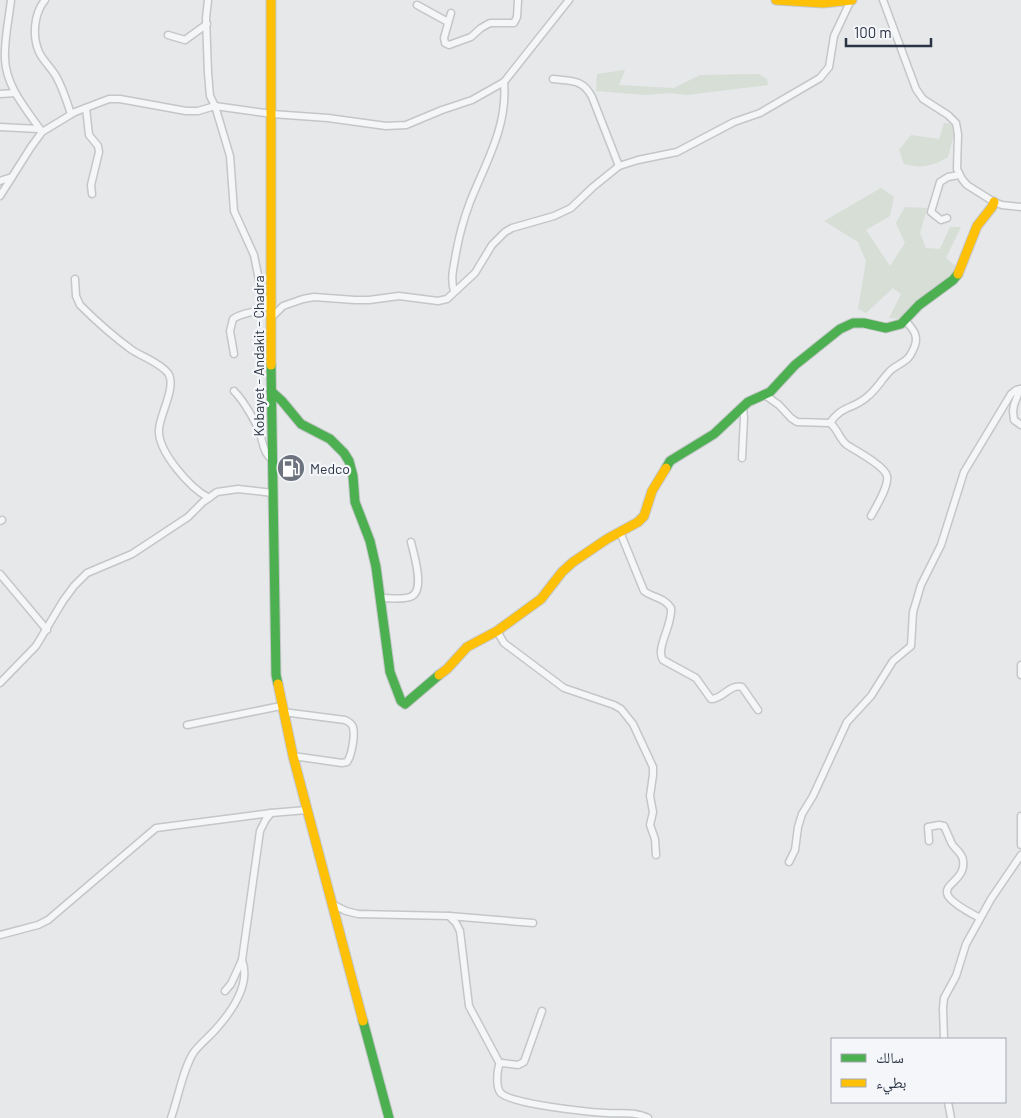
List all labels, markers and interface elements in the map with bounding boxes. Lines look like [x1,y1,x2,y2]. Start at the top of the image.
scale bar [846,15,931,47]
text: 100 m [854,23,892,41]
street label: Kobayet - Andakit - Chadra [250,275,267,437]
fuel station icon: Medco [276,453,306,483]
place label: Medco [310,460,350,477]
legend [831,1038,1006,1103]
text: سالك [876,1048,904,1066]
text: بطيء [876,1073,906,1095]

